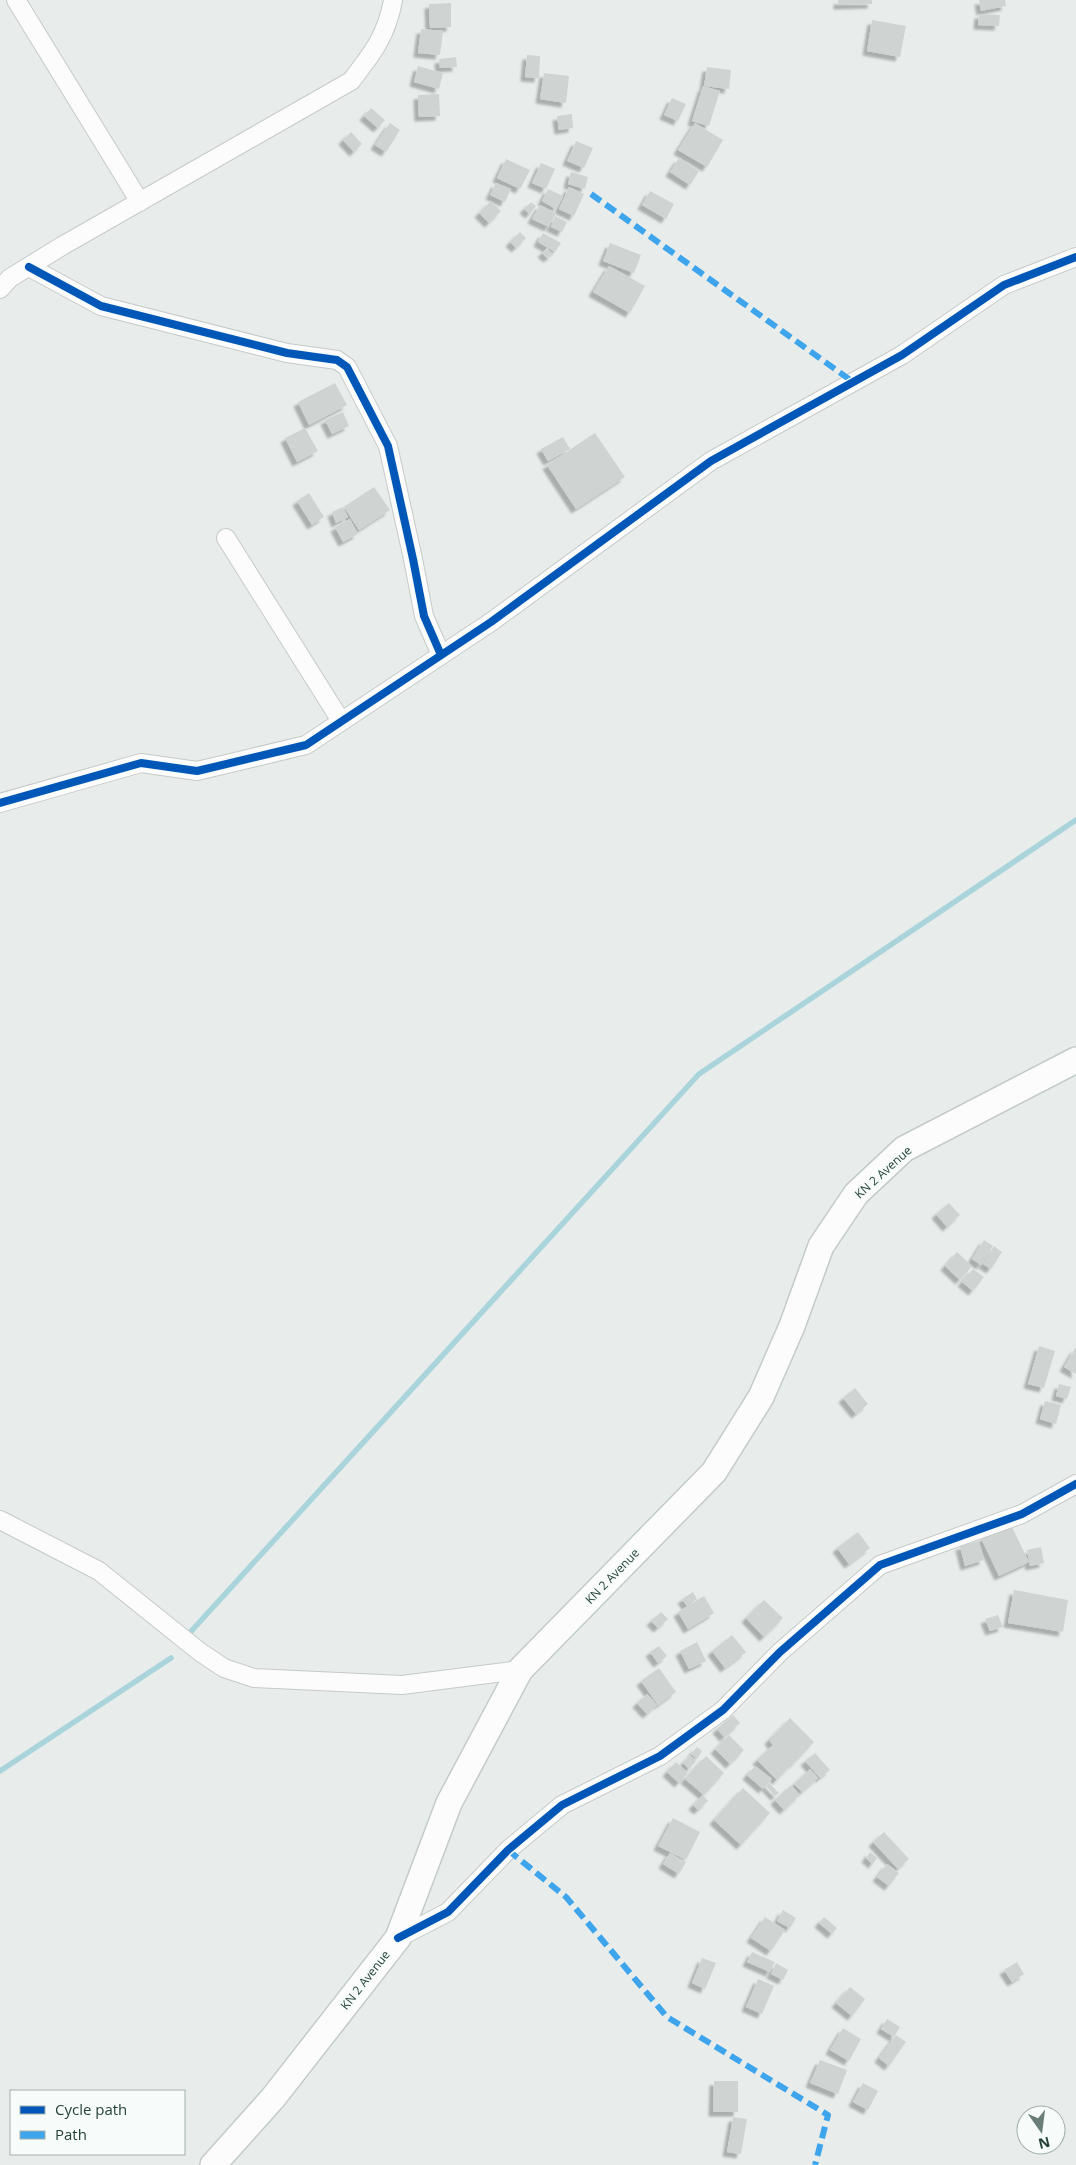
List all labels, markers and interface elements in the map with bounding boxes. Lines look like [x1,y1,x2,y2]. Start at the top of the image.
street label: KN 2 Avenue [851,1142,915,1202]
street label: KN 2 Avenue [581,1544,643,1608]
street label: KN 2 Avenue [336,1946,394,2013]
legend [10,2090,185,2155]
text: Cycle path [55,2099,127,2119]
north arrow [1016,2105,1066,2155]
text: Path [55,2124,87,2144]
text: N [1036,2133,1052,2154]

